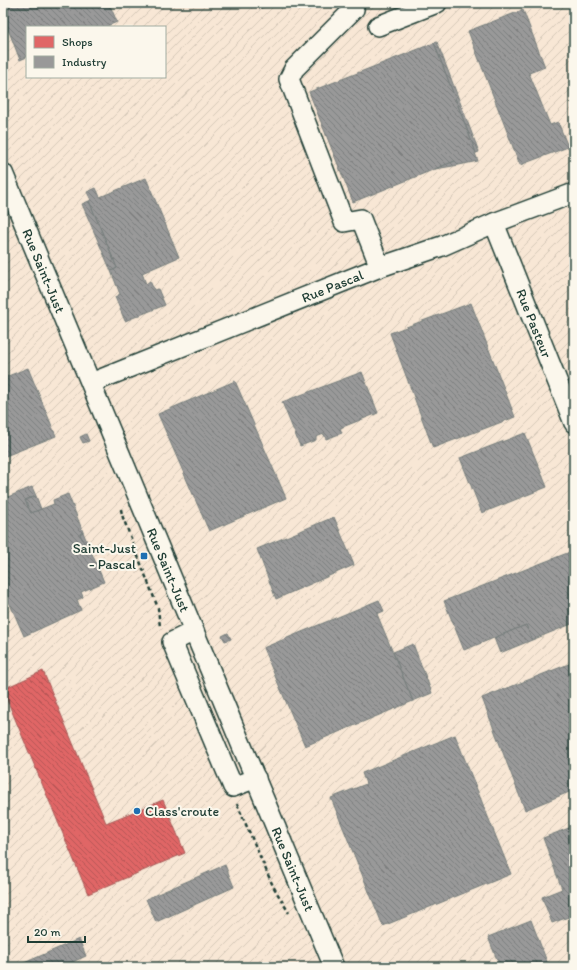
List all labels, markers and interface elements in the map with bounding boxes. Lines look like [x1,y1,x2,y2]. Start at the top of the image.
legend [26,26,166,78]
text: Shops [62,35,93,49]
text: Industry [62,55,107,69]
street label: Rue Saint-Just [18,226,68,316]
street label: Rue Pascal [299,267,366,307]
street label: Rue Pasteur [512,287,555,361]
street label: Rue Saint-Just [143,525,193,615]
place label: Saint-Just - Pascal [73,540,136,573]
marker: Saint-Just - Pascal [139,551,149,561]
place label: Class'croute [145,803,219,820]
marker: Class'croute [132,806,142,816]
street label: Rue Saint-Just [268,824,318,914]
scale bar [28,918,85,944]
text: 20 m [34,925,61,939]

